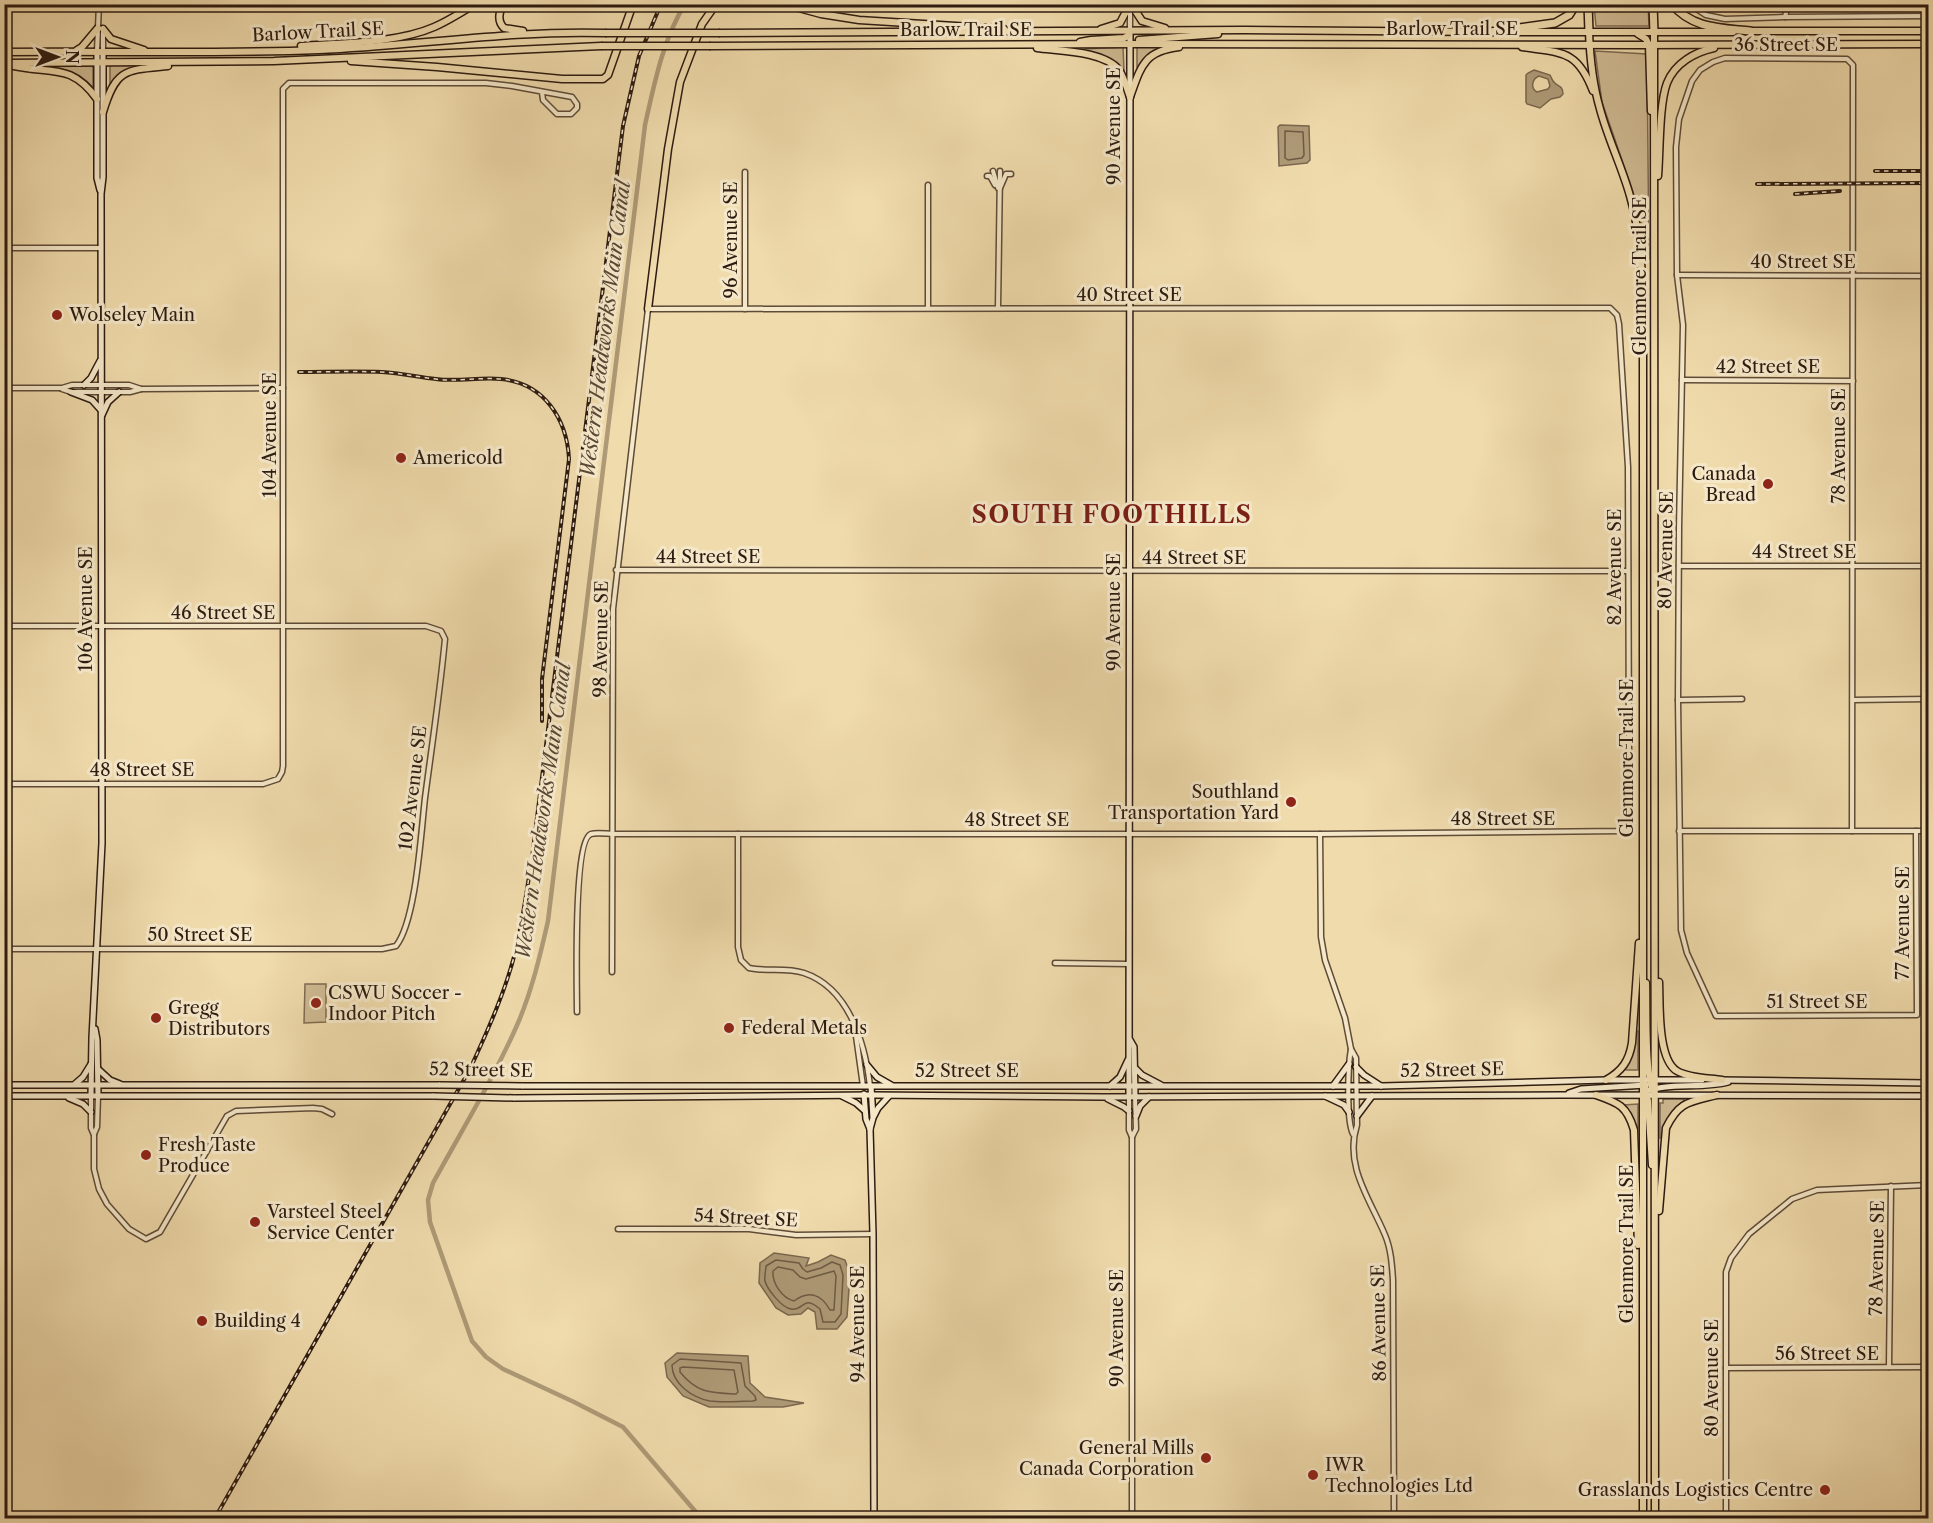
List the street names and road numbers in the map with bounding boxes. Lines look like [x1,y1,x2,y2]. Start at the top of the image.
street label: Barlow Trail SE [251,18,385,46]
street label: Barlow Trail SE [1386,18,1518,40]
street label: Barlow Trail SE [900,19,1032,41]
street label: 36 Street SE [1734,34,1838,56]
street label: 90 Avenue SE [1103,67,1125,185]
street label: 96 Avenue SE [720,181,742,299]
street label: Glenmore Trail SE [1629,197,1651,355]
street label: 40 Street SE [1750,251,1856,273]
street label: 40 Street SE [1076,284,1182,306]
street label: 42 Street SE [1716,356,1820,378]
street label: 104 Avenue SE [259,372,281,498]
street label: 78 Avenue SE [1828,388,1850,504]
street label: 80 Avenue SE [1654,491,1678,609]
street label: 82 Avenue SE [1604,508,1626,626]
street label: 44 Street SE [1752,541,1856,563]
street label: 106 Avenue SE [75,546,97,672]
street label: 44 Street SE [656,546,760,568]
street label: 44 Street SE [1142,547,1246,569]
street label: 90 Avenue SE [1103,553,1125,671]
street label: 98 Avenue SE [589,580,613,698]
street label: 46 Street SE [171,602,275,624]
street label: Glenmore Trail SE [1616,679,1638,837]
street label: 102 Avenue SE [394,724,432,852]
street label: 48 Street SE [90,759,194,781]
street label: 48 Street SE [1451,808,1555,830]
street label: 48 Street SE [965,809,1069,831]
street label: 77 Avenue SE [1892,866,1914,980]
street label: 50 Street SE [148,924,253,946]
street label: 51 Street SE [1766,991,1868,1013]
street label: 52 Street SE [429,1058,533,1082]
street label: 52 Street SE [1400,1058,1504,1082]
street label: 52 Street SE [915,1060,1019,1082]
street label: Glenmore Trail SE [1616,1165,1638,1323]
street label: 78 Avenue SE [1865,1200,1889,1316]
street label: 54 Street SE [694,1204,798,1232]
street label: 86 Avenue SE [1367,1264,1391,1382]
street label: 94 Avenue SE [847,1266,869,1383]
street label: 90 Avenue SE [1106,1269,1128,1387]
street label: 80 Avenue SE [1701,1319,1723,1437]
street label: 56 Street SE [1775,1343,1879,1365]

